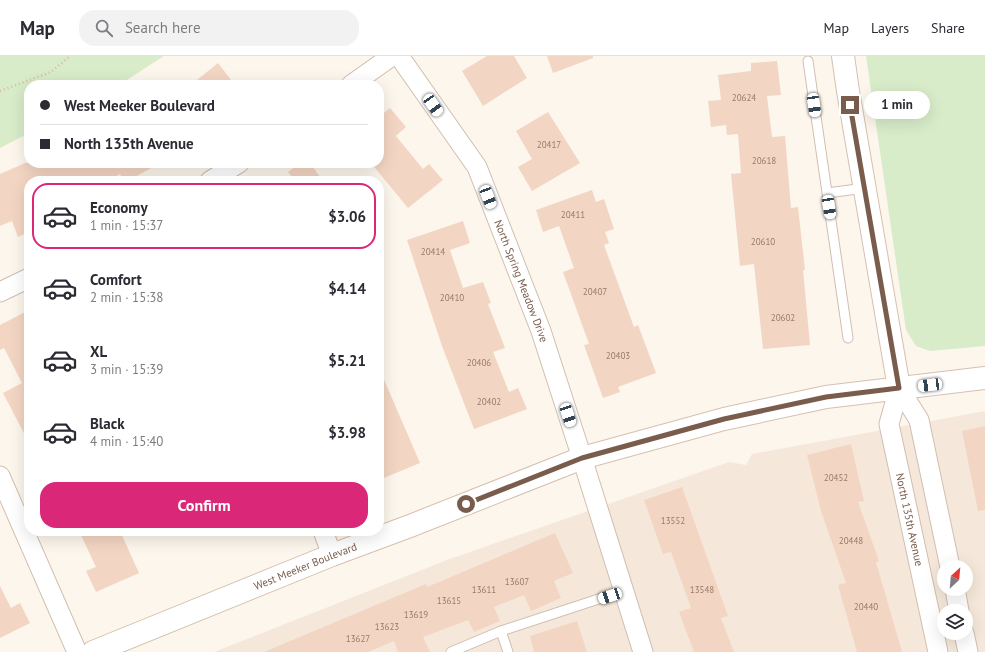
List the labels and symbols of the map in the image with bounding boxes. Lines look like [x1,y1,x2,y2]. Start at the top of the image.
callout: 1 min [864,91,930,119]
car [421,92,445,118]
house number: 20624 [732,92,756,103]
car [806,92,822,118]
route end [841,96,859,114]
house number: 20417 [537,139,561,150]
house number: 20618 [752,155,776,166]
car [478,184,498,210]
car [821,194,837,220]
house number: 20411 [561,209,585,220]
street label: North Spring Meadow Drive [491,218,551,344]
house number: 20610 [751,236,775,247]
house number: 20414 [421,246,445,257]
house number: 20407 [583,286,607,297]
house number: 20410 [440,292,464,303]
house number: 20602 [771,312,795,323]
house number: 20403 [606,350,630,361]
house number: 20406 [467,357,491,368]
car [917,378,943,392]
house number: 20402 [477,396,501,407]
car [559,402,577,428]
house number: 20452 [824,472,848,483]
street label: North 135th Avenue [893,472,926,568]
route start [457,495,475,513]
house number: 13552 [661,515,685,526]
house number: 20448 [839,535,863,546]
street label: West Meeker Boulevard [252,539,359,593]
north arrow [937,560,973,596]
house number: 13607 [505,576,529,587]
house number: 13611 [472,584,496,595]
house number: 13548 [690,584,714,595]
car [597,587,623,605]
house number: 13615 [437,595,461,606]
house number: 20440 [854,601,878,612]
house number: 13619 [404,609,428,620]
house number: 13623 [375,621,399,632]
house number: 13627 [346,633,370,644]

